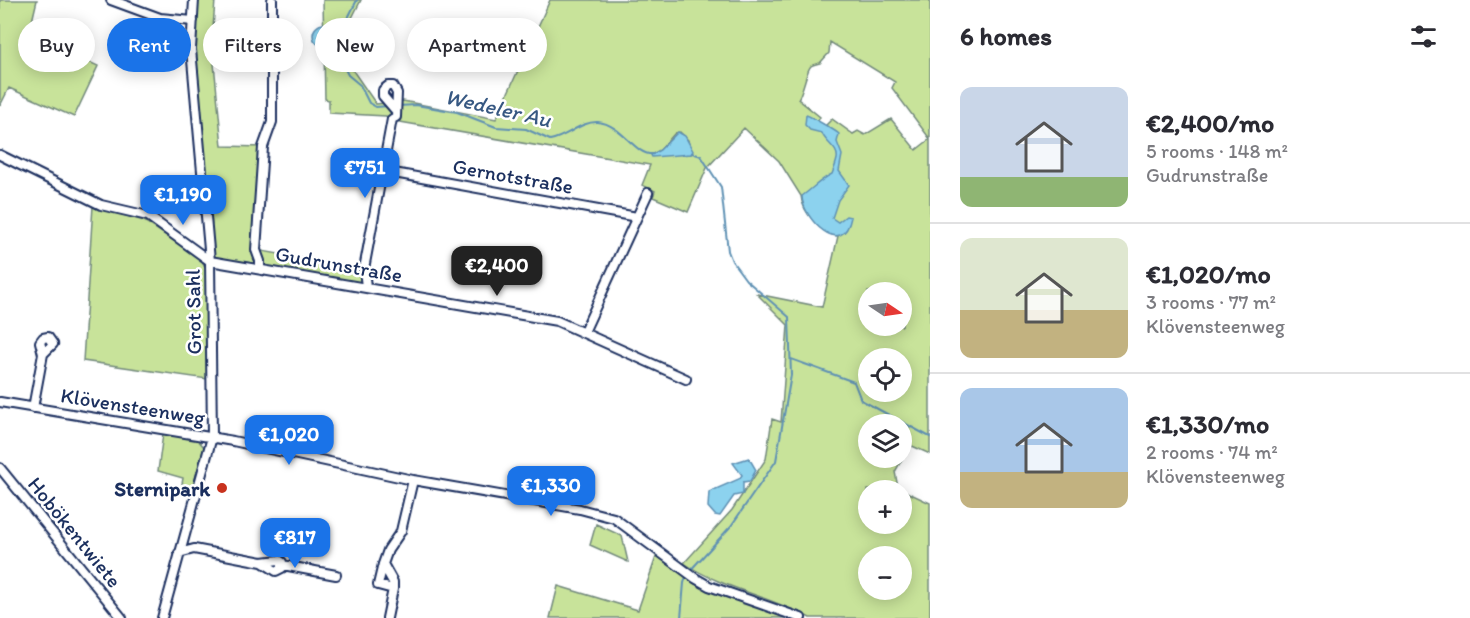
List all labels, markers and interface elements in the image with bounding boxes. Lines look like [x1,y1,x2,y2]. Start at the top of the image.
chip: Buy [18,18,95,72]
chip: Rent [107,18,191,72]
chip: Filters [203,18,303,72]
chip: New [315,18,395,72]
chip: Apartment [407,18,547,72]
text: 6 homes [960,20,1052,52]
icon: filters [1407,20,1440,53]
water label: Wedeler Au [442,83,554,133]
text: €2,400/mo [1146,107,1274,139]
icon: home [1008,111,1080,183]
text: 5 rooms · 148 m² [1146,139,1288,163]
pin: €751 [329,148,401,199]
street label: Gernotstraße [451,153,575,199]
text: €751 [344,155,386,179]
text: Gudrunstraße [1146,163,1268,187]
pin: €1,190 [134,175,232,226]
text: €1,190 [154,182,212,206]
street label: Gudrunstraße [274,241,404,287]
pin: €2,400 [448,246,546,297]
text: €2,400 [465,253,529,277]
text: €1,020/mo [1146,258,1271,290]
icon: home [1008,262,1080,334]
street label: Grot Sahl [180,269,206,355]
north arrow [858,282,912,336]
map controls [858,282,912,600]
text: 3 rooms · 77 m² [1146,290,1276,314]
text: Klövensteenweg [1146,314,1285,338]
button: locate [858,348,912,402]
street label: Klövensteenweg [59,382,207,430]
text: €1,330/mo [1146,408,1269,440]
icon: home [1008,412,1080,484]
button: layers [858,414,912,468]
pin: €1,020 [240,415,338,466]
text: €1,020 [259,422,319,446]
text: 2 rooms · 74 m² [1146,440,1278,464]
text: Klövensteenweg [1146,464,1285,488]
pin: €1,330 [502,466,600,517]
street label: Hobökentwiete [23,472,127,592]
text: €1,330 [521,473,581,497]
place label: Sternipark [114,476,211,502]
button: + [858,480,912,534]
marker: Sternipark [215,481,229,495]
pin: €817 [259,518,331,569]
text: €817 [274,525,316,549]
button: − [858,546,912,600]

